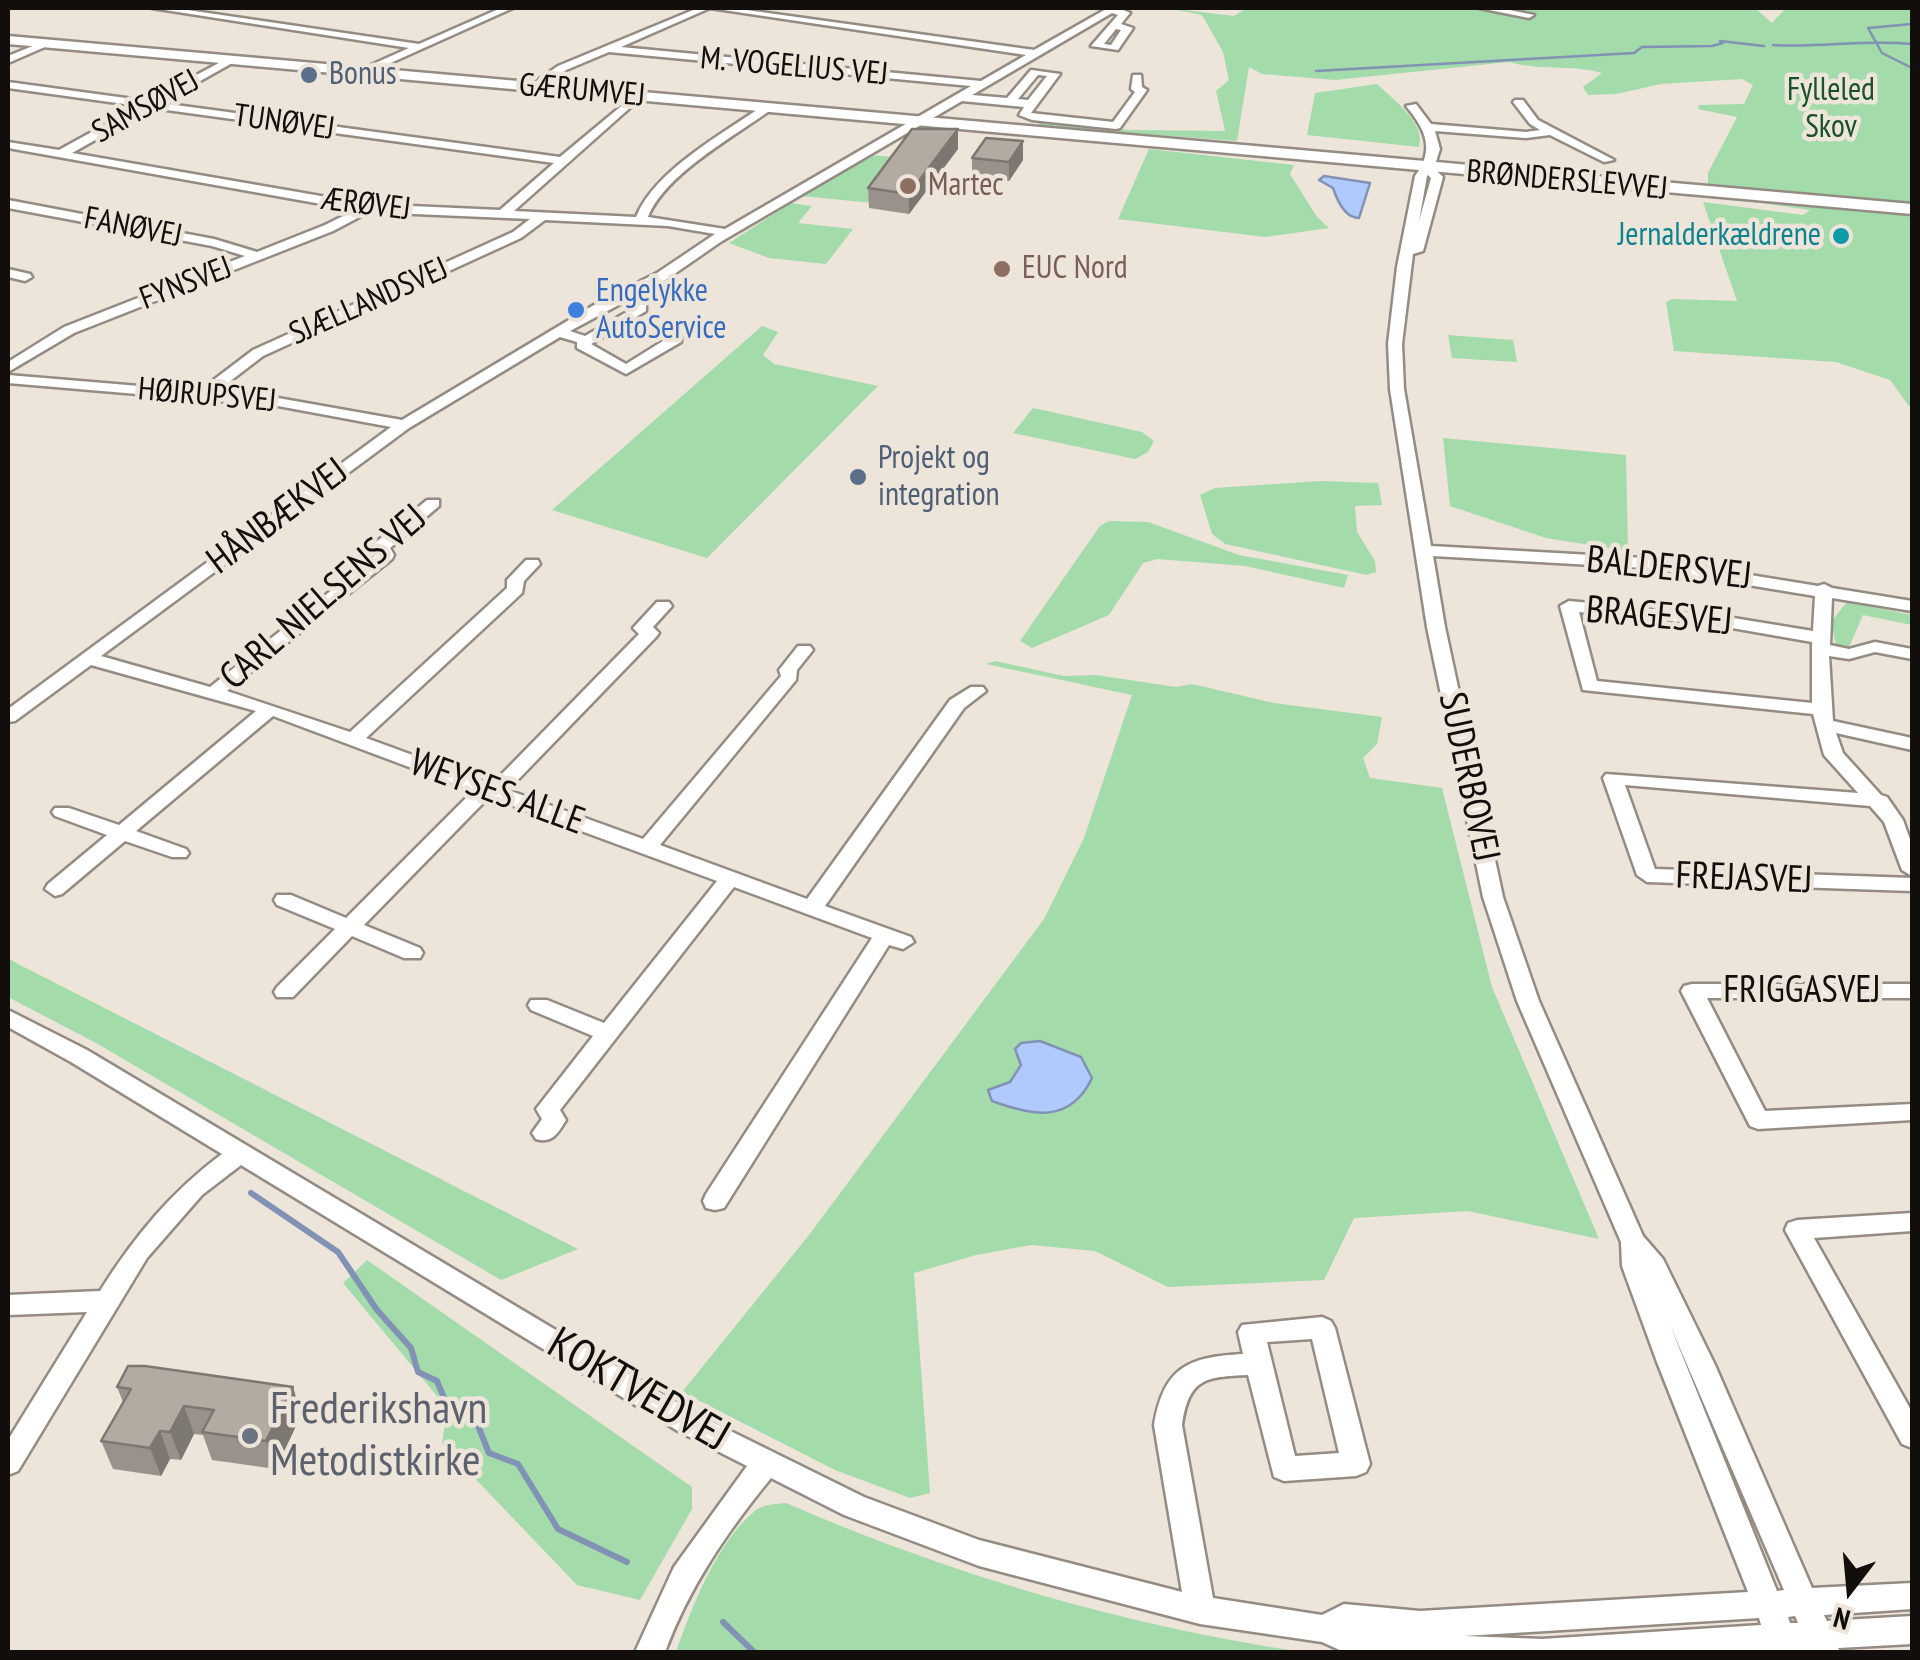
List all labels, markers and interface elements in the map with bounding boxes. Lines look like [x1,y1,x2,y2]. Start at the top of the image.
street label: M. VOGELIUS VEJ [699,40,889,94]
place label: Bonus [329,56,397,94]
street label: SAMSØVEJ [86,62,206,152]
marker: Bonus [298,64,320,86]
street label: GÆRUMVEJ [517,66,647,116]
park label: Fylleled Skov [1787,72,1875,147]
street label: TUNØVEJ [231,97,337,149]
street label: BRØNDERSLEVVEJ [1465,153,1669,209]
place label: Martec [928,167,1004,205]
marker: Martec [897,175,919,197]
street label: ÆRØVEJ [319,180,413,230]
street label: FANØVEJ [81,200,185,256]
place label: Jernalderkældrene [1618,217,1821,255]
marker: Jernalderkældrene [1830,225,1852,247]
street label: FYNSVEJ [135,249,237,319]
street label: SJÆLLANDSVEJ [284,250,454,354]
place label: EUC Nord [1022,250,1128,288]
marker: EUC Nord [991,258,1013,280]
place label: Engelykke AutoService [596,273,726,348]
marker: Engelykke AutoService [565,299,587,321]
street label: HØJRUPSVEJ [136,371,278,421]
place label: Projekt og integration [878,440,1000,515]
street label: HÅNBÆKVEJ [199,449,357,585]
marker: Projekt og integration [847,466,869,488]
street label: CARL NIELSENS VEJ [212,496,436,700]
street label: BALDERSVEJ [1584,538,1754,600]
street label: BRAGESVEJ [1584,588,1734,646]
street label: SUDERBOVEJ [1428,688,1508,866]
street label: WEYSES ALLE [404,740,590,846]
street label: FREJASVEJ [1675,854,1813,904]
street label: FRIGGASVEJ [1723,968,1881,1014]
street label: KOKTVEDVEJ [538,1318,738,1464]
place label: Frederikshavn Metodistkirke [270,1383,487,1489]
marker: Frederikshavn Metodistkirke [239,1425,261,1447]
north arrow [1800,1540,1900,1640]
text: N [1829,1599,1854,1639]

